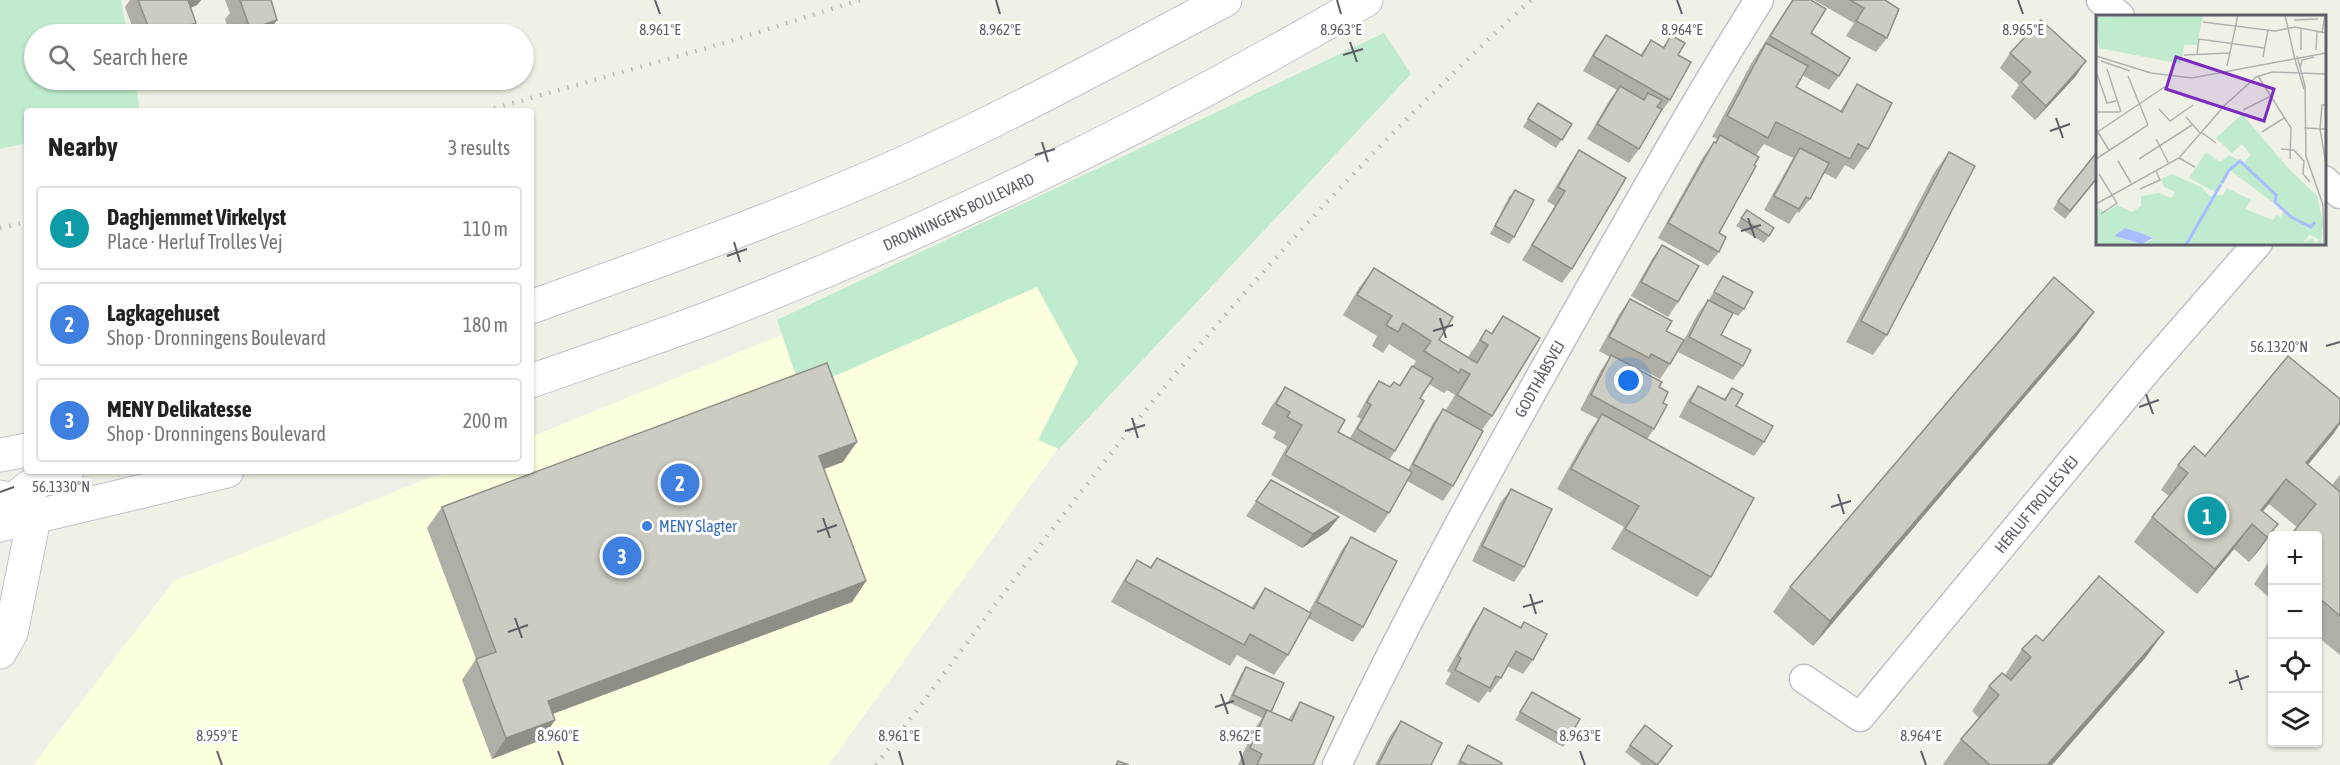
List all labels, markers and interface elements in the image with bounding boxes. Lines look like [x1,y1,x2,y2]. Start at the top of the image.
inset map [2096,15,2325,244]
text: 8.961°E [639,21,681,38]
text: 8.962°E [979,21,1021,38]
text: 8.963°E [1320,21,1362,38]
text: 8.964°E [1661,21,1703,38]
text: 8.965°E [2002,21,2044,38]
search box [24,24,534,90]
icon: search [45,41,78,74]
text: Search here [93,44,188,70]
text: Nearby [48,132,118,162]
text: 3 results [448,136,510,159]
street label: DRONNINGENS BOULEVARD [880,169,1037,254]
text: Daghjemmet Virkelyst [107,204,286,230]
text: 1 [65,217,74,240]
text: 110 m [463,217,508,240]
text: Place · Herluf Trolles Vej [107,230,283,253]
text: Lagkagehuset [107,300,220,326]
text: 2 [65,313,74,336]
text: 180 m [463,313,508,336]
text: Shop · Dronningens Boulevard [107,326,326,349]
street label: GODTHÅBSVEJ [1511,337,1568,420]
text: 56.1320°N [2250,338,2308,355]
your location [1614,366,1643,395]
text: MENY Delikatesse [107,396,252,422]
text: 3 [65,409,74,432]
text: 200 m [463,409,508,432]
text: Shop · Dronningens Boulevard [107,422,326,445]
street label: HERLUF TROLLES VEJ [1991,452,2082,556]
pin: 2 [660,460,700,506]
text: 56.1330°N [32,478,90,495]
pin: 1 [2188,494,2226,538]
place label: MENY Slagter [659,517,737,536]
marker: MENY Slagter [640,519,654,533]
map controls [2268,531,2322,747]
button: + [2268,531,2322,585]
pin: 3 [602,534,642,578]
button: − [2268,585,2322,639]
button: locate [2268,639,2322,693]
button: layers [2268,693,2322,747]
text: 8.959°E [196,727,238,744]
text: 8.960°E [537,727,579,744]
text: 8.961°E [878,727,920,744]
text: 8.962°E [1219,727,1261,744]
text: 8.963°E [1559,727,1601,744]
text: 8.964°E [1900,727,1942,744]

